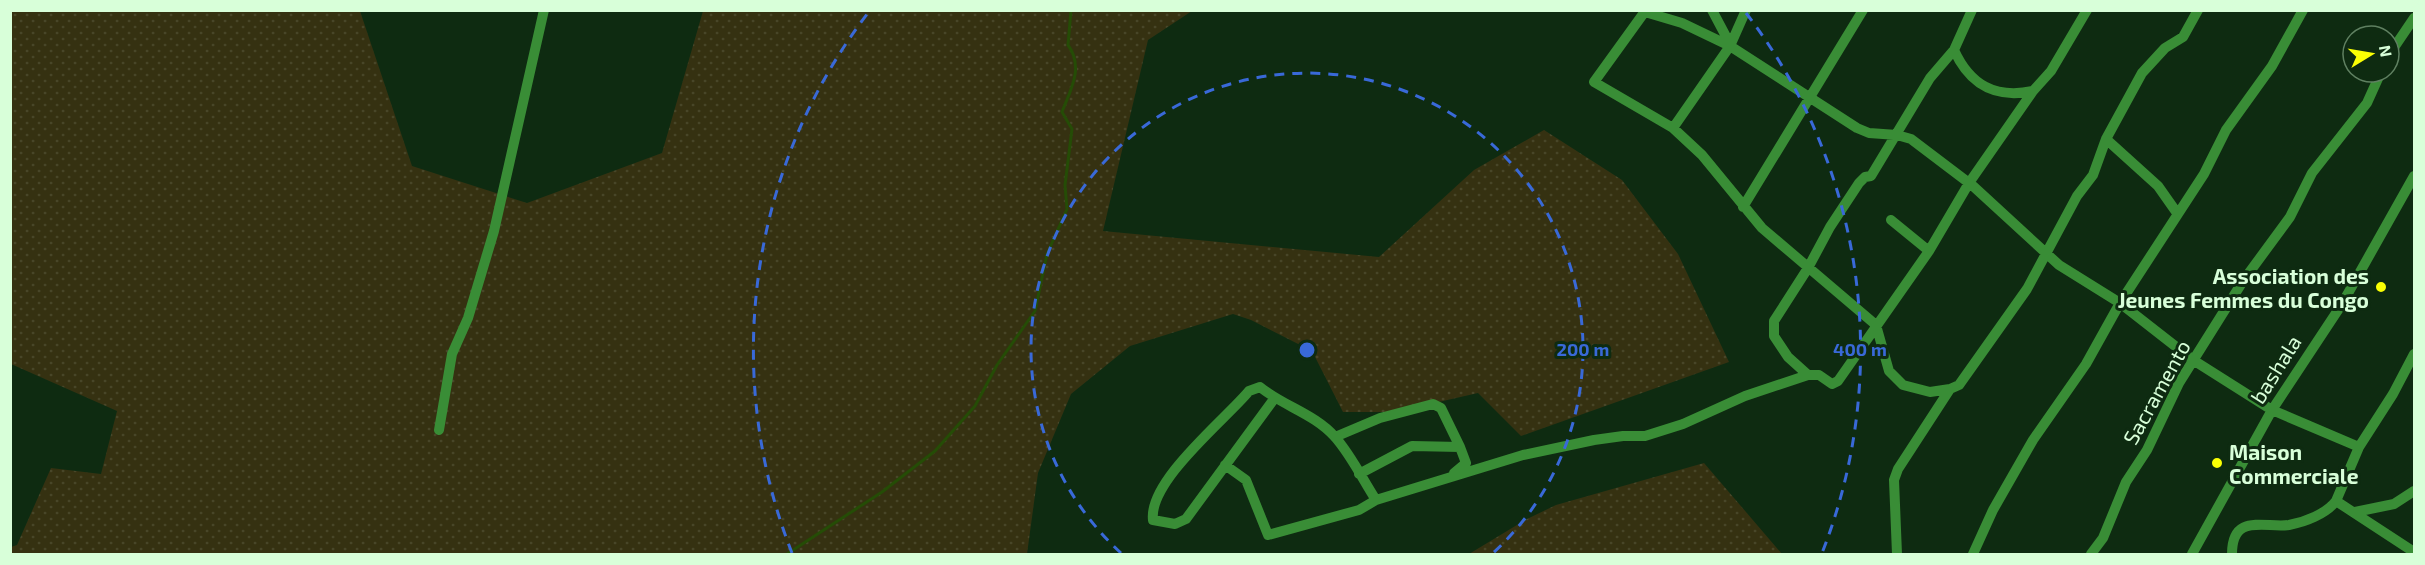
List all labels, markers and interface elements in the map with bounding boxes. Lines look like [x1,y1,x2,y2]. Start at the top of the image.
north arrow [2341,24,2401,84]
text: N [2376,44,2397,59]
place label: Association des Jeunes Femmes du Congo [2118,263,2369,312]
marker: Association des Jeunes Femmes du Congo [2374,280,2388,294]
street label: bashala [2244,330,2306,408]
street label: Sacramento [2117,335,2195,449]
text: 200 m [1557,338,1609,360]
text: 400 m [1833,338,1887,360]
centre of rings [1297,340,1317,360]
place label: Maison Commerciale [2229,439,2359,488]
marker: Maison Commerciale [2210,456,2224,470]

